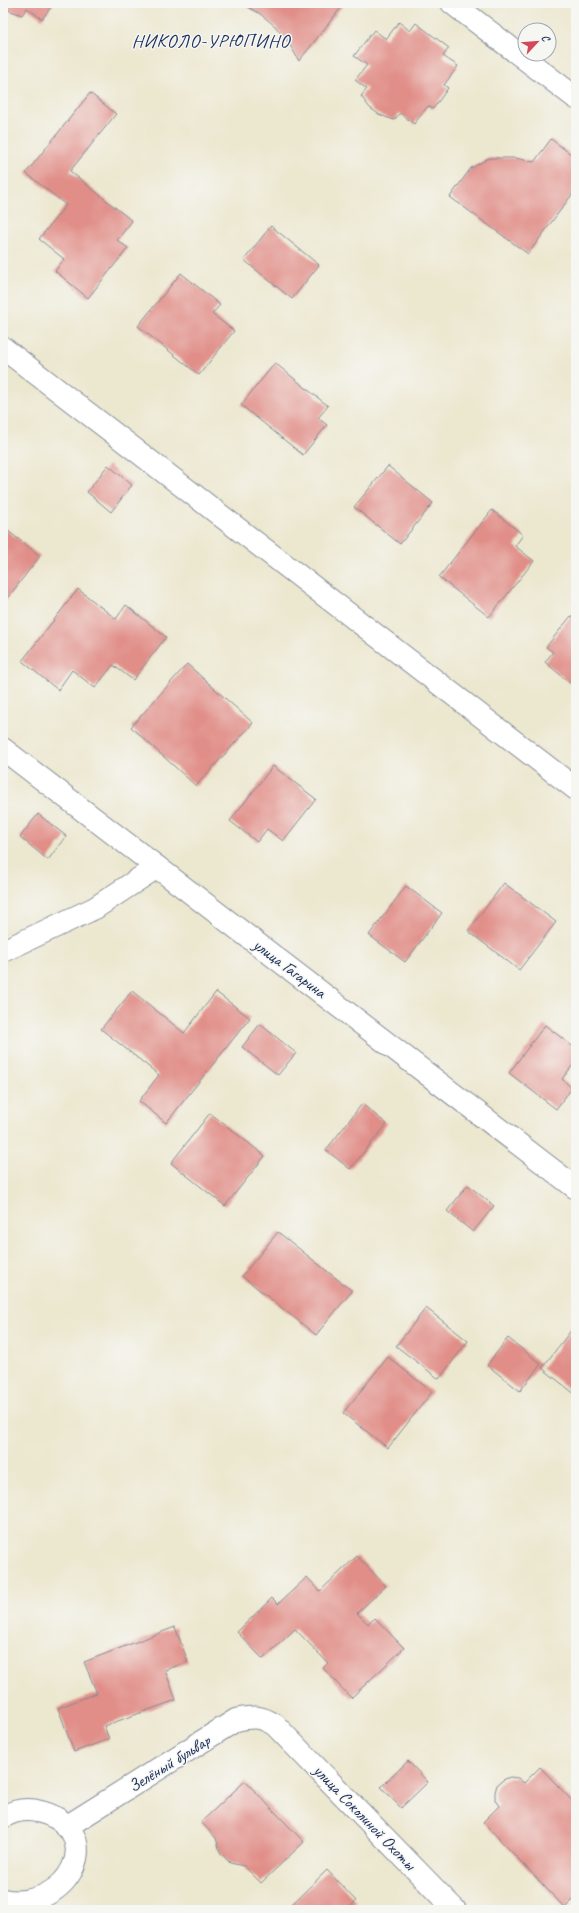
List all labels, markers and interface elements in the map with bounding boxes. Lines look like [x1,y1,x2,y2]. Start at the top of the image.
north arrow [517,22,557,62]
district label: НИКОЛО-УРЮПИНО [132,29,292,53]
text: С [539,32,554,45]
street label: улица Гагарина [248,934,332,1004]
street label: Зелёный бульвар [124,1729,215,1797]
street label: улица Соколиной Охоты [308,1759,422,1876]

